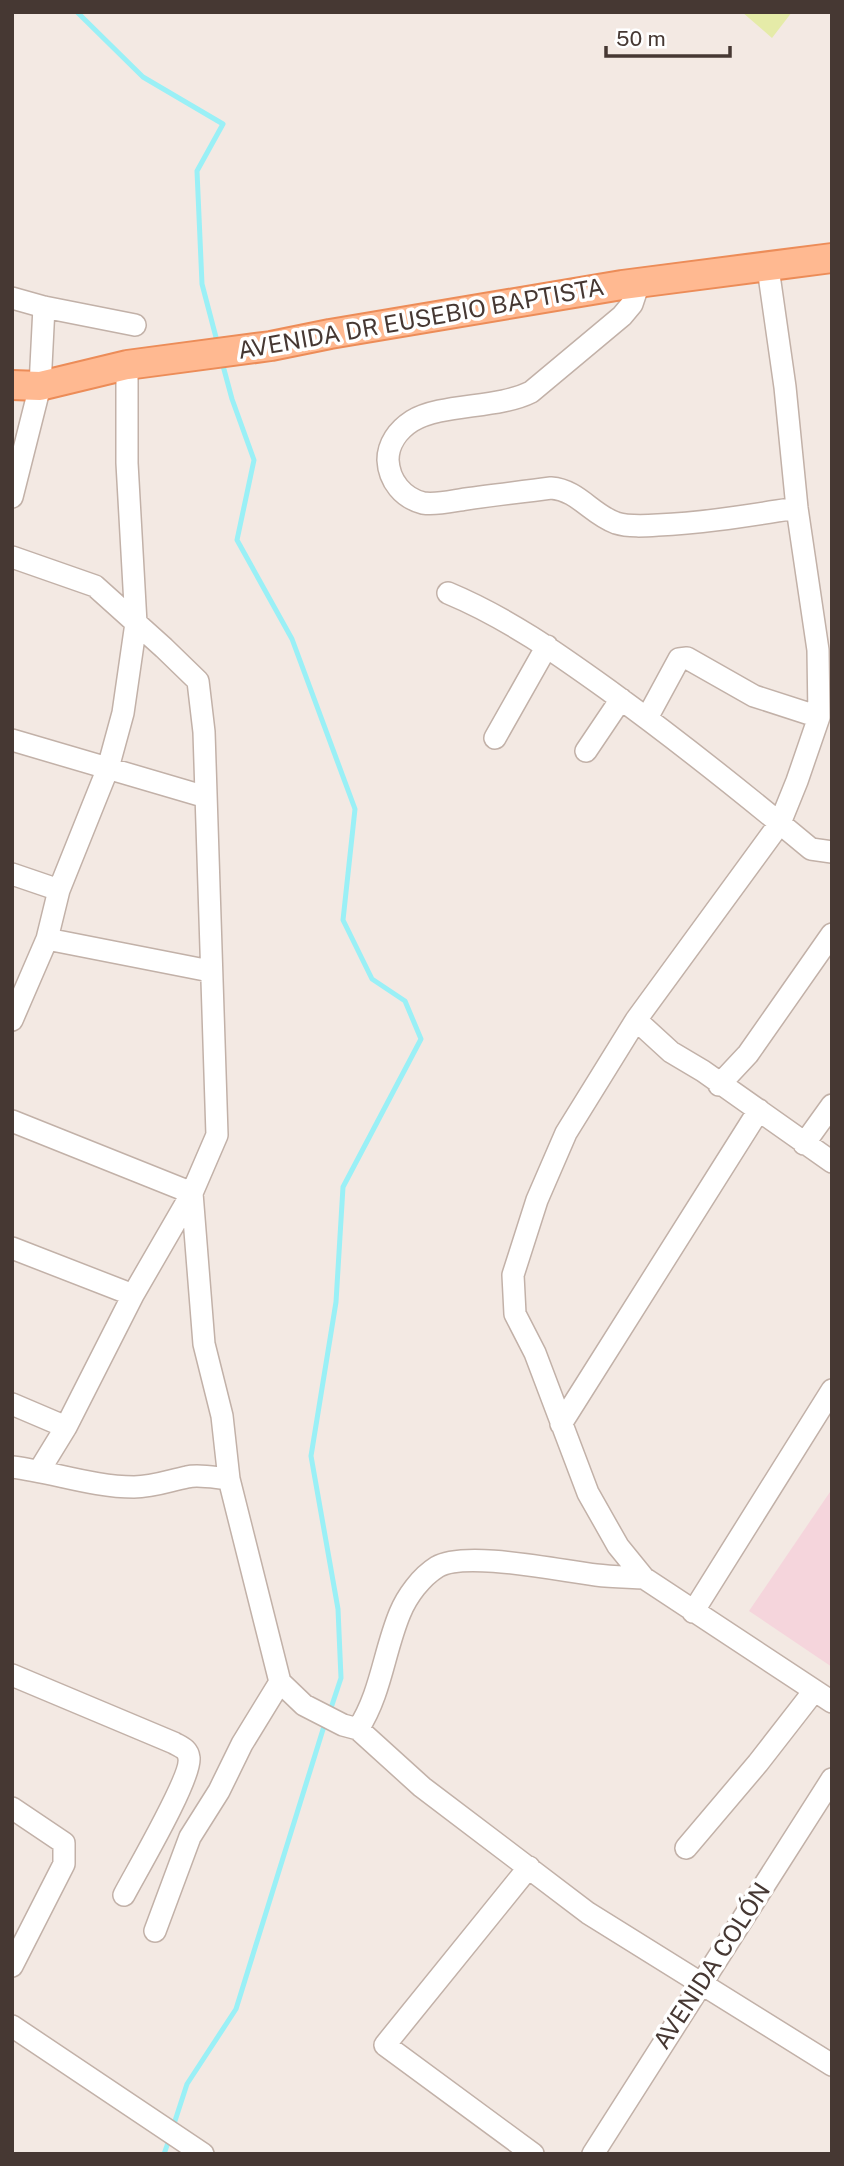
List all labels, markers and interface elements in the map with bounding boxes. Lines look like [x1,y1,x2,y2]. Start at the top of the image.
scale bar [606,14,730,58]
text: 50 m [616,26,666,51]
street label: AVENIDA DR EUSEBIO BAPTISTA [236,272,606,364]
street label: AVENIDA COLÓN [647,1877,775,2054]

